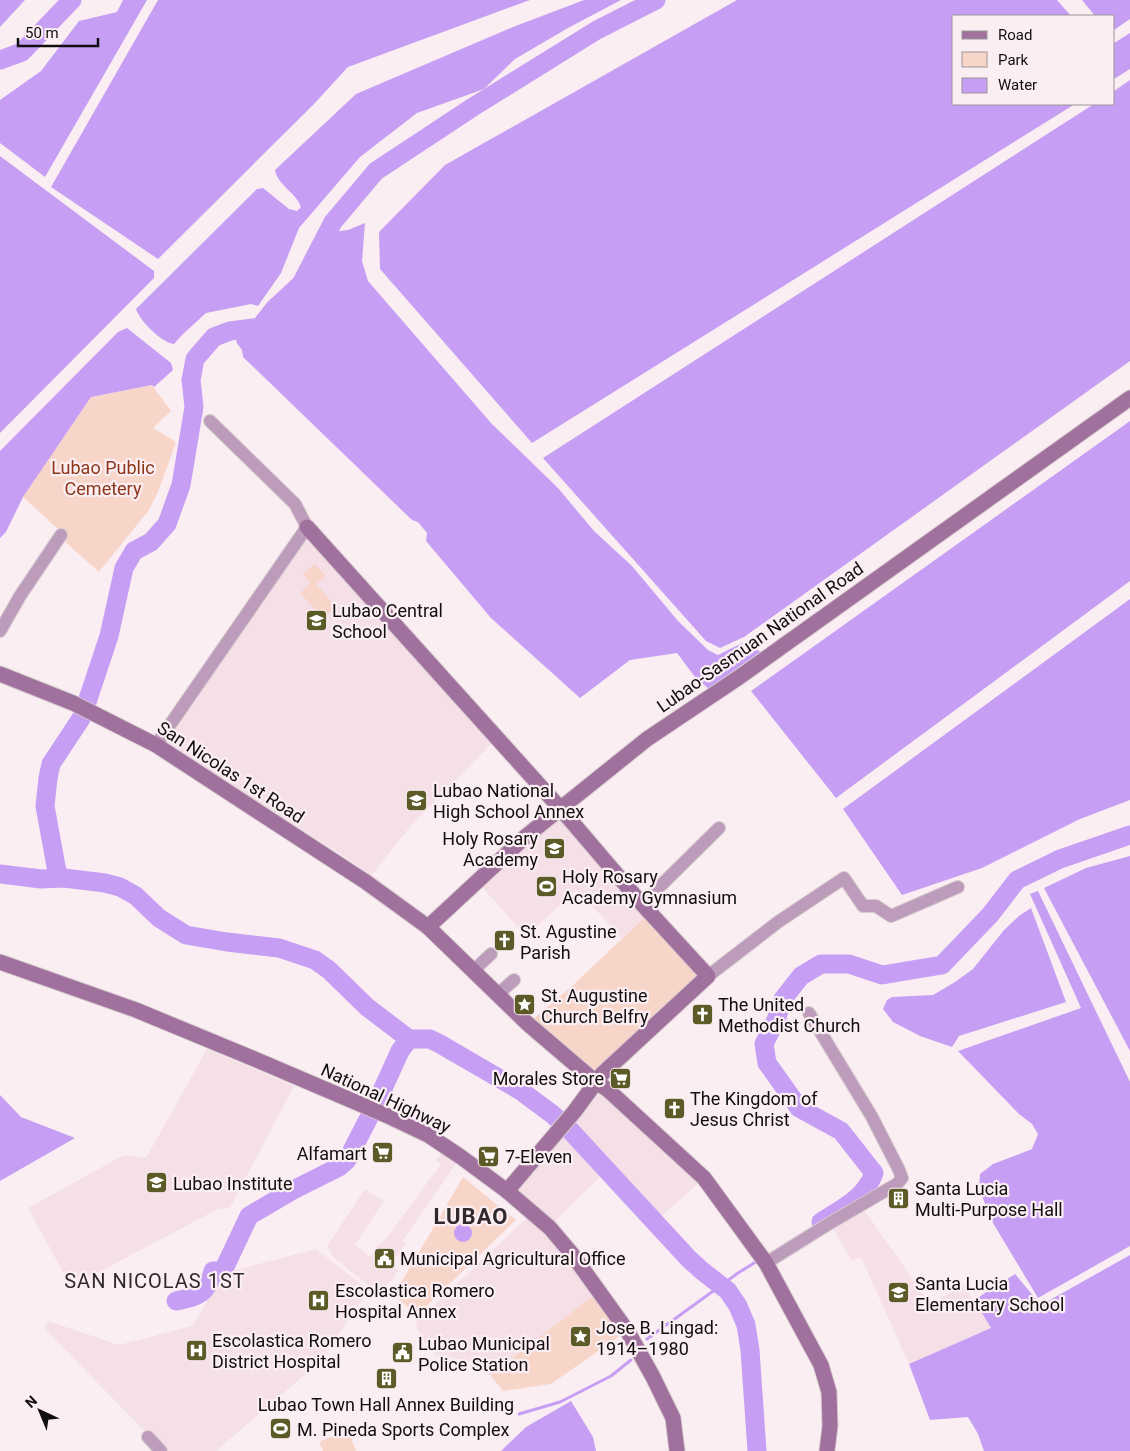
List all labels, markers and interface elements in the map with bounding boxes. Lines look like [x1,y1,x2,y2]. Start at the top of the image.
scale bar [18,15,98,47]
legend [952,15,1115,105]
text: 50 m [25,24,59,42]
text: Road [998,26,1032,44]
text: Park [998,51,1029,69]
text: Water [998,76,1037,94]
park label: Lubao Public Cemetery [51,457,155,499]
street label: Lubao-Sasmuan National Road [653,558,867,716]
place label: Lubao Central School [332,600,443,642]
school or university icon: Lubao Central School [304,608,328,632]
street label: San Nicolas 1st Road [154,717,308,827]
place label: Lubao National High School Annex [433,780,584,822]
school or university icon: Lubao National High School Annex [405,788,429,812]
place label: Holy Rosary Academy [442,828,538,870]
school or university icon: Holy Rosary Academy [542,836,566,860]
place label: Holy Rosary Academy Gymnasium [562,866,737,908]
sports icon: Holy Rosary Academy Gymnasium [534,874,558,898]
place label: St. Agustine Parish [520,921,617,963]
church icon: St. Agustine Parish [492,929,516,953]
place label: St. Augustine Church Belfry [541,985,649,1027]
place icon: St. Augustine Church Belfry [513,993,537,1017]
place label: The United Methodist Church [718,994,860,1036]
church icon: The United Methodist Church [690,1002,714,1026]
street label: National Highway [318,1059,455,1137]
supermarket icon: Morales Store [608,1066,632,1090]
place label: Morales Store [493,1068,604,1089]
place label: The Kingdom of Jesus Christ [690,1088,818,1130]
church icon: The Kingdom of Jesus Christ [662,1096,686,1120]
supermarket icon: Alfamart [371,1141,395,1165]
place label: Alfamart [297,1143,367,1164]
supermarket icon: 7-Eleven [477,1144,501,1168]
place label: 7-Eleven [505,1146,572,1167]
school or university icon: Lubao Institute [145,1171,169,1195]
place label: Lubao Institute [173,1173,293,1194]
place label: Santa Lucia Multi-Purpose Hall [915,1178,1063,1220]
building icon: Santa Lucia Multi-Purpose Hall [887,1186,911,1210]
district label: LUBAO [434,1204,508,1229]
public building icon: Municipal Agricultural Office [372,1246,396,1270]
place label: Municipal Agricultural Office [400,1248,625,1269]
district label: SAN NICOLAS 1ST [64,1269,246,1293]
place label: Santa Lucia Elementary School [915,1273,1064,1315]
place label: Escolastica Romero Hospital Annex [335,1280,495,1322]
school or university icon: Santa Lucia Elementary School [887,1281,911,1305]
hospital icon: Escolastica Romero Hospital Annex [307,1288,331,1312]
place label: Jose B. Lingad: 1914–1980 [596,1317,718,1359]
place icon: Jose B. Lingad: 1914–1980 [568,1325,592,1349]
place label: Escolastica Romero District Hospital [212,1330,372,1372]
place label: Lubao Municipal Police Station [418,1333,550,1375]
hospital icon: Escolastica Romero District Hospital [184,1338,208,1362]
public building icon: Lubao Municipal Police Station [390,1341,414,1365]
building icon: Lubao Town Hall Annex Building [374,1367,398,1391]
north arrow [15,1386,65,1436]
text: N [22,1392,40,1411]
place label: Lubao Town Hall Annex Building [258,1394,514,1415]
sports icon: M. Pineda Sports Complex [269,1417,293,1441]
place label: M. Pineda Sports Complex [297,1419,510,1440]

